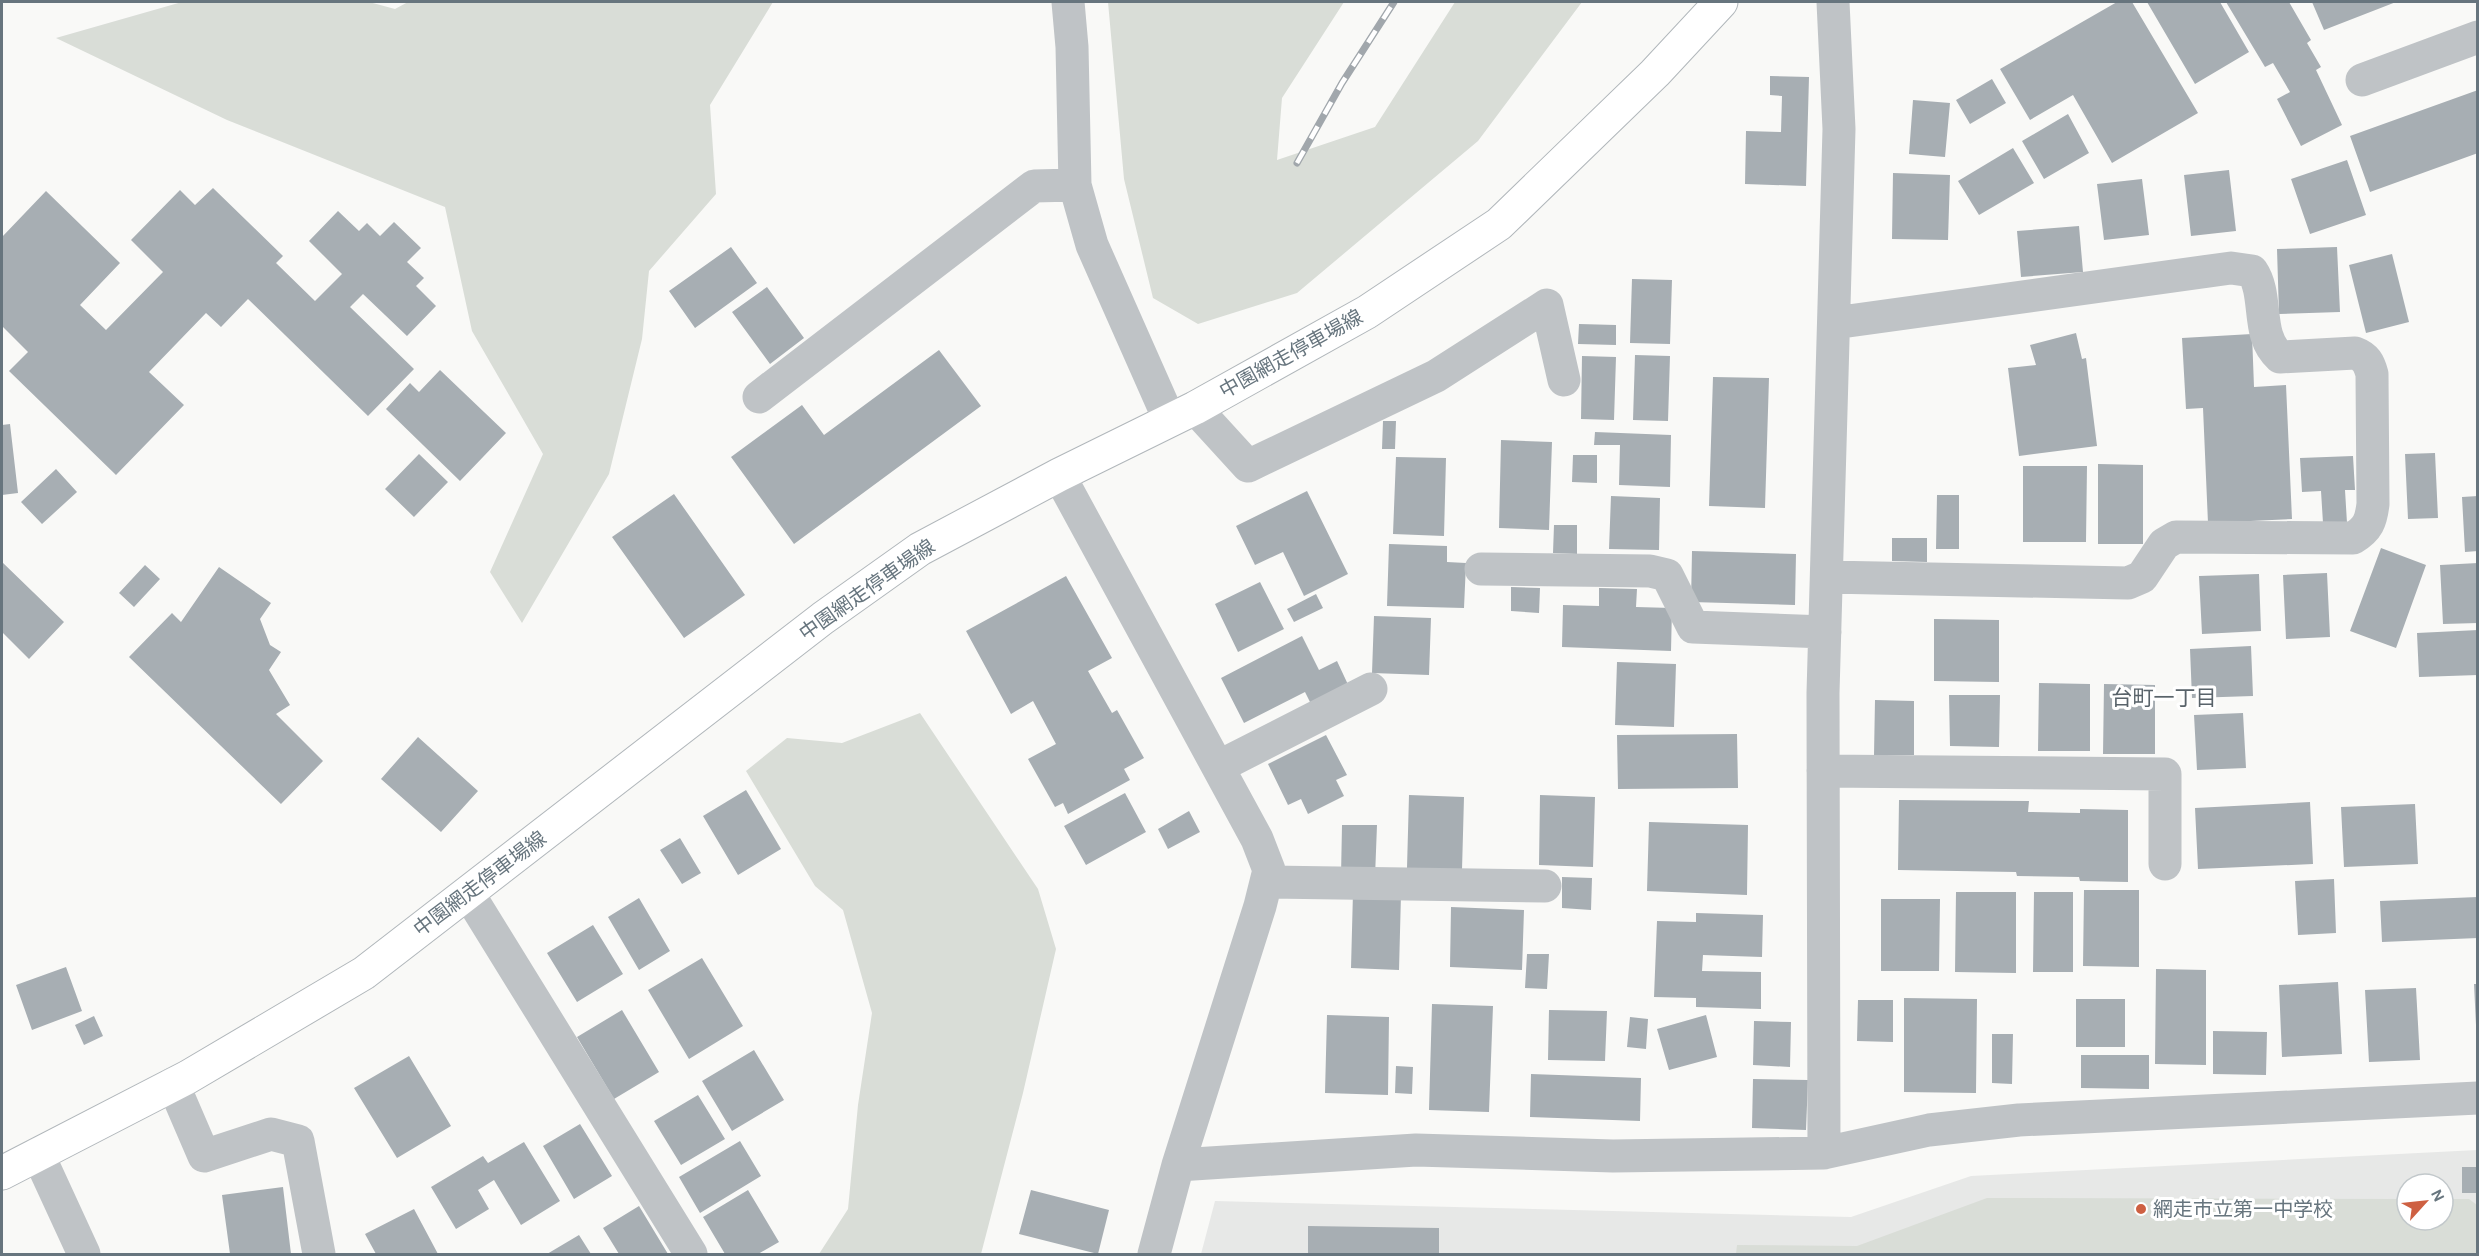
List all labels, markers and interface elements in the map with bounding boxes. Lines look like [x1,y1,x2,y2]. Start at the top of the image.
street label: 中園網走停車場線 [1215,305,1367,403]
street label: 中園網走停車場線 [795,535,939,645]
district label: 台町一丁目 [2112,686,2217,710]
street label: 中園網走停車場線 [409,827,551,941]
north arrow [2395,1172,2455,1232]
text: N [2427,1186,2449,1205]
place label: 網走市立第一中学校 [2153,1198,2333,1221]
marker: 網走市立第一中学校 [2134,1202,2148,1216]

